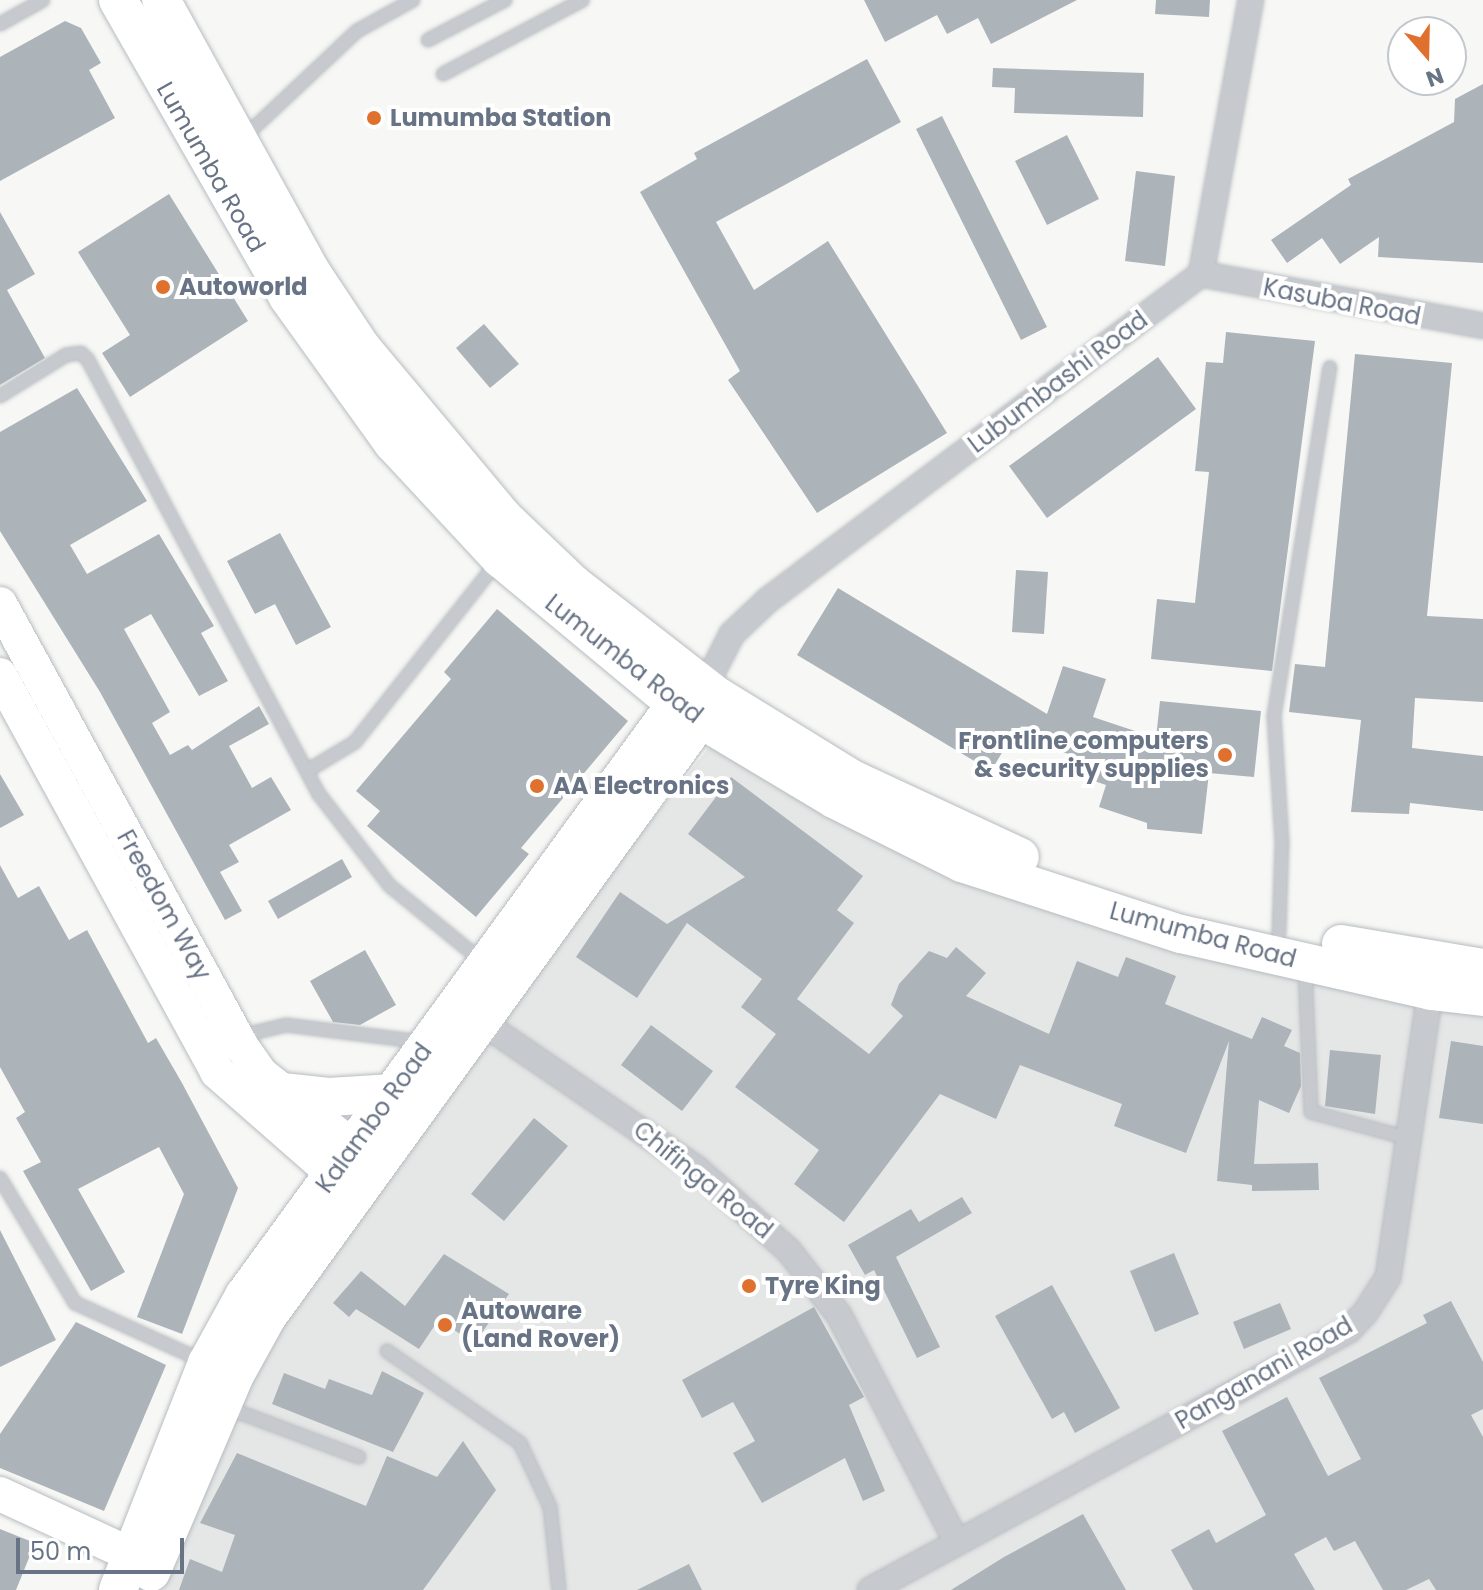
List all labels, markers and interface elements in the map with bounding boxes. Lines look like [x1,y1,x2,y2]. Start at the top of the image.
north arrow [1387,16,1467,96]
text: N [1422,60,1448,95]
street label: Lumumba Road [151,77,271,257]
place label: Lumumba Station [390,104,611,132]
marker: Lumumba Station [365,109,383,127]
place label: Autoworld [179,273,308,301]
street label: Kasuba Road [1261,273,1423,331]
marker: Autoworld [154,278,172,296]
street label: Lubumbashi Road [963,305,1153,459]
street label: Lumumba Road [540,589,708,729]
place label: Frontline computers & security supplies [958,727,1209,783]
marker: Frontline computers & security supplies [1216,746,1234,764]
place label: AA Electronics [553,772,729,800]
marker: AA Electronics [528,777,546,795]
street label: Freedom Way [111,825,217,985]
street label: Lumumba Road [1107,896,1299,974]
street label: Kalambo Road [310,1038,438,1198]
street label: Chifinga Road [628,1115,778,1245]
place label: Tyre King [765,1272,881,1300]
marker: Tyre King [740,1277,758,1295]
place label: Autoware (Land Rover) [461,1297,620,1353]
street label: Panganani Road [1170,1311,1358,1435]
marker: Autoware (Land Rover) [436,1316,454,1334]
scale bar [20,1522,188,1572]
text: 50 m [30,1535,91,1568]

